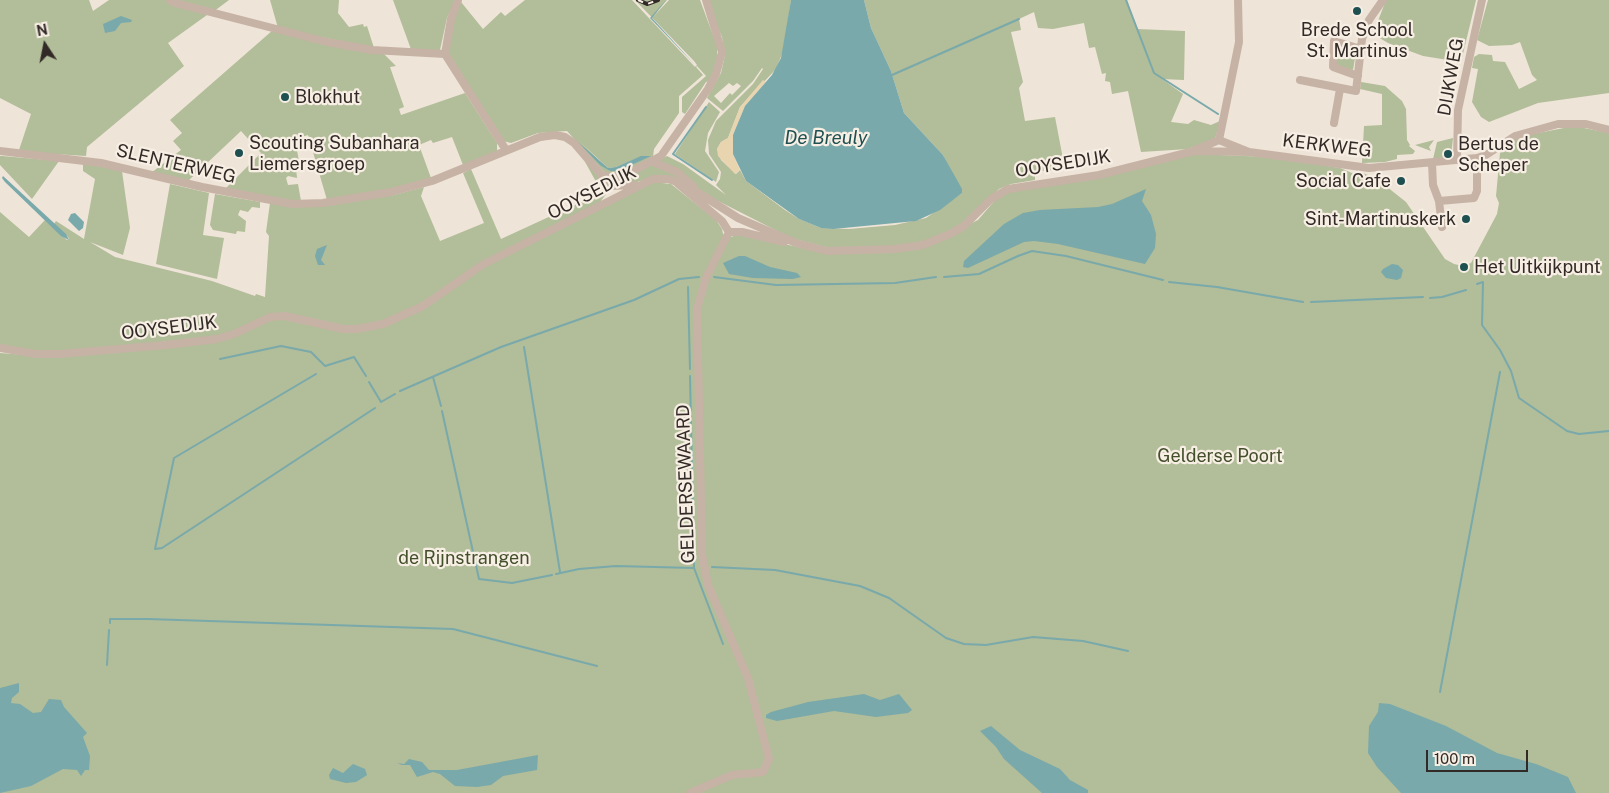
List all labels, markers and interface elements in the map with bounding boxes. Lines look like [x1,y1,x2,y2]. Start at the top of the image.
marker: Brede School St. Martinus [1351,5,1363,17]
place label: Brede School St. Martinus [1301,19,1413,62]
north arrow [20,20,70,70]
text: N [35,21,49,39]
street label: DIJKWEG [1434,36,1468,118]
place label: Blokhut [295,86,360,108]
marker: Blokhut [279,91,291,103]
water label: De Breuly [784,127,868,149]
street label: KERKWEG [1281,130,1373,162]
place label: Scouting Subanhara Liemersgroep [249,132,419,174]
place label: Bertus de Scheper [1458,133,1539,176]
street label: SLENTERWEG [114,140,238,188]
street label: OOYSEDIJK [1014,146,1112,182]
marker: Scouting Subanhara Liemersgroep [233,147,245,159]
marker: Bertus de Scheper [1442,148,1454,160]
street label: OOYSEDIJK [544,162,640,224]
place label: Social Cafe [1296,170,1391,192]
marker: Social Cafe [1395,175,1407,187]
place label: Sint-Martinuskerk [1305,208,1456,230]
marker: Sint-Martinuskerk [1460,213,1472,225]
place label: Het Uitkijkpunt [1474,256,1601,278]
marker: Het Uitkijkpunt [1458,261,1470,273]
street label: OOYSEDIJK [120,311,218,345]
street label: GELDERSEWAARD [672,404,700,564]
park label: Gelderse Poort [1157,445,1283,467]
park label: de Rijnstrangen [398,547,530,569]
scale bar [1429,740,1532,772]
text: 100 m [1434,750,1475,767]

